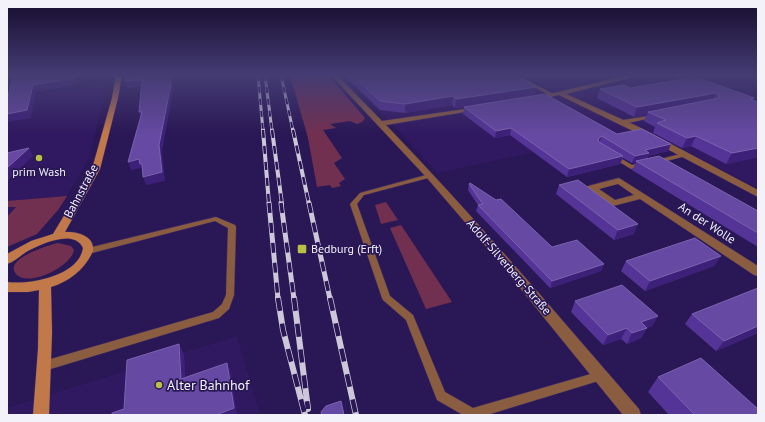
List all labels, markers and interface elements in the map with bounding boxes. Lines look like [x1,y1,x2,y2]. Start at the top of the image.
marker: prim Wash [34,153,44,163]
street label: Bahnstraße [60,161,101,220]
place label: prim Wash [12,164,66,179]
street label: An der Wolle [676,198,739,247]
street label: Adolf-Silverberg-Straße [464,216,555,317]
place label: Bedburg (Erft) [311,241,382,256]
marker: Bedburg (Erft) [296,243,308,255]
place label: Alter Bahnhof [167,376,250,394]
marker: Alter Bahnhof [154,380,164,390]

